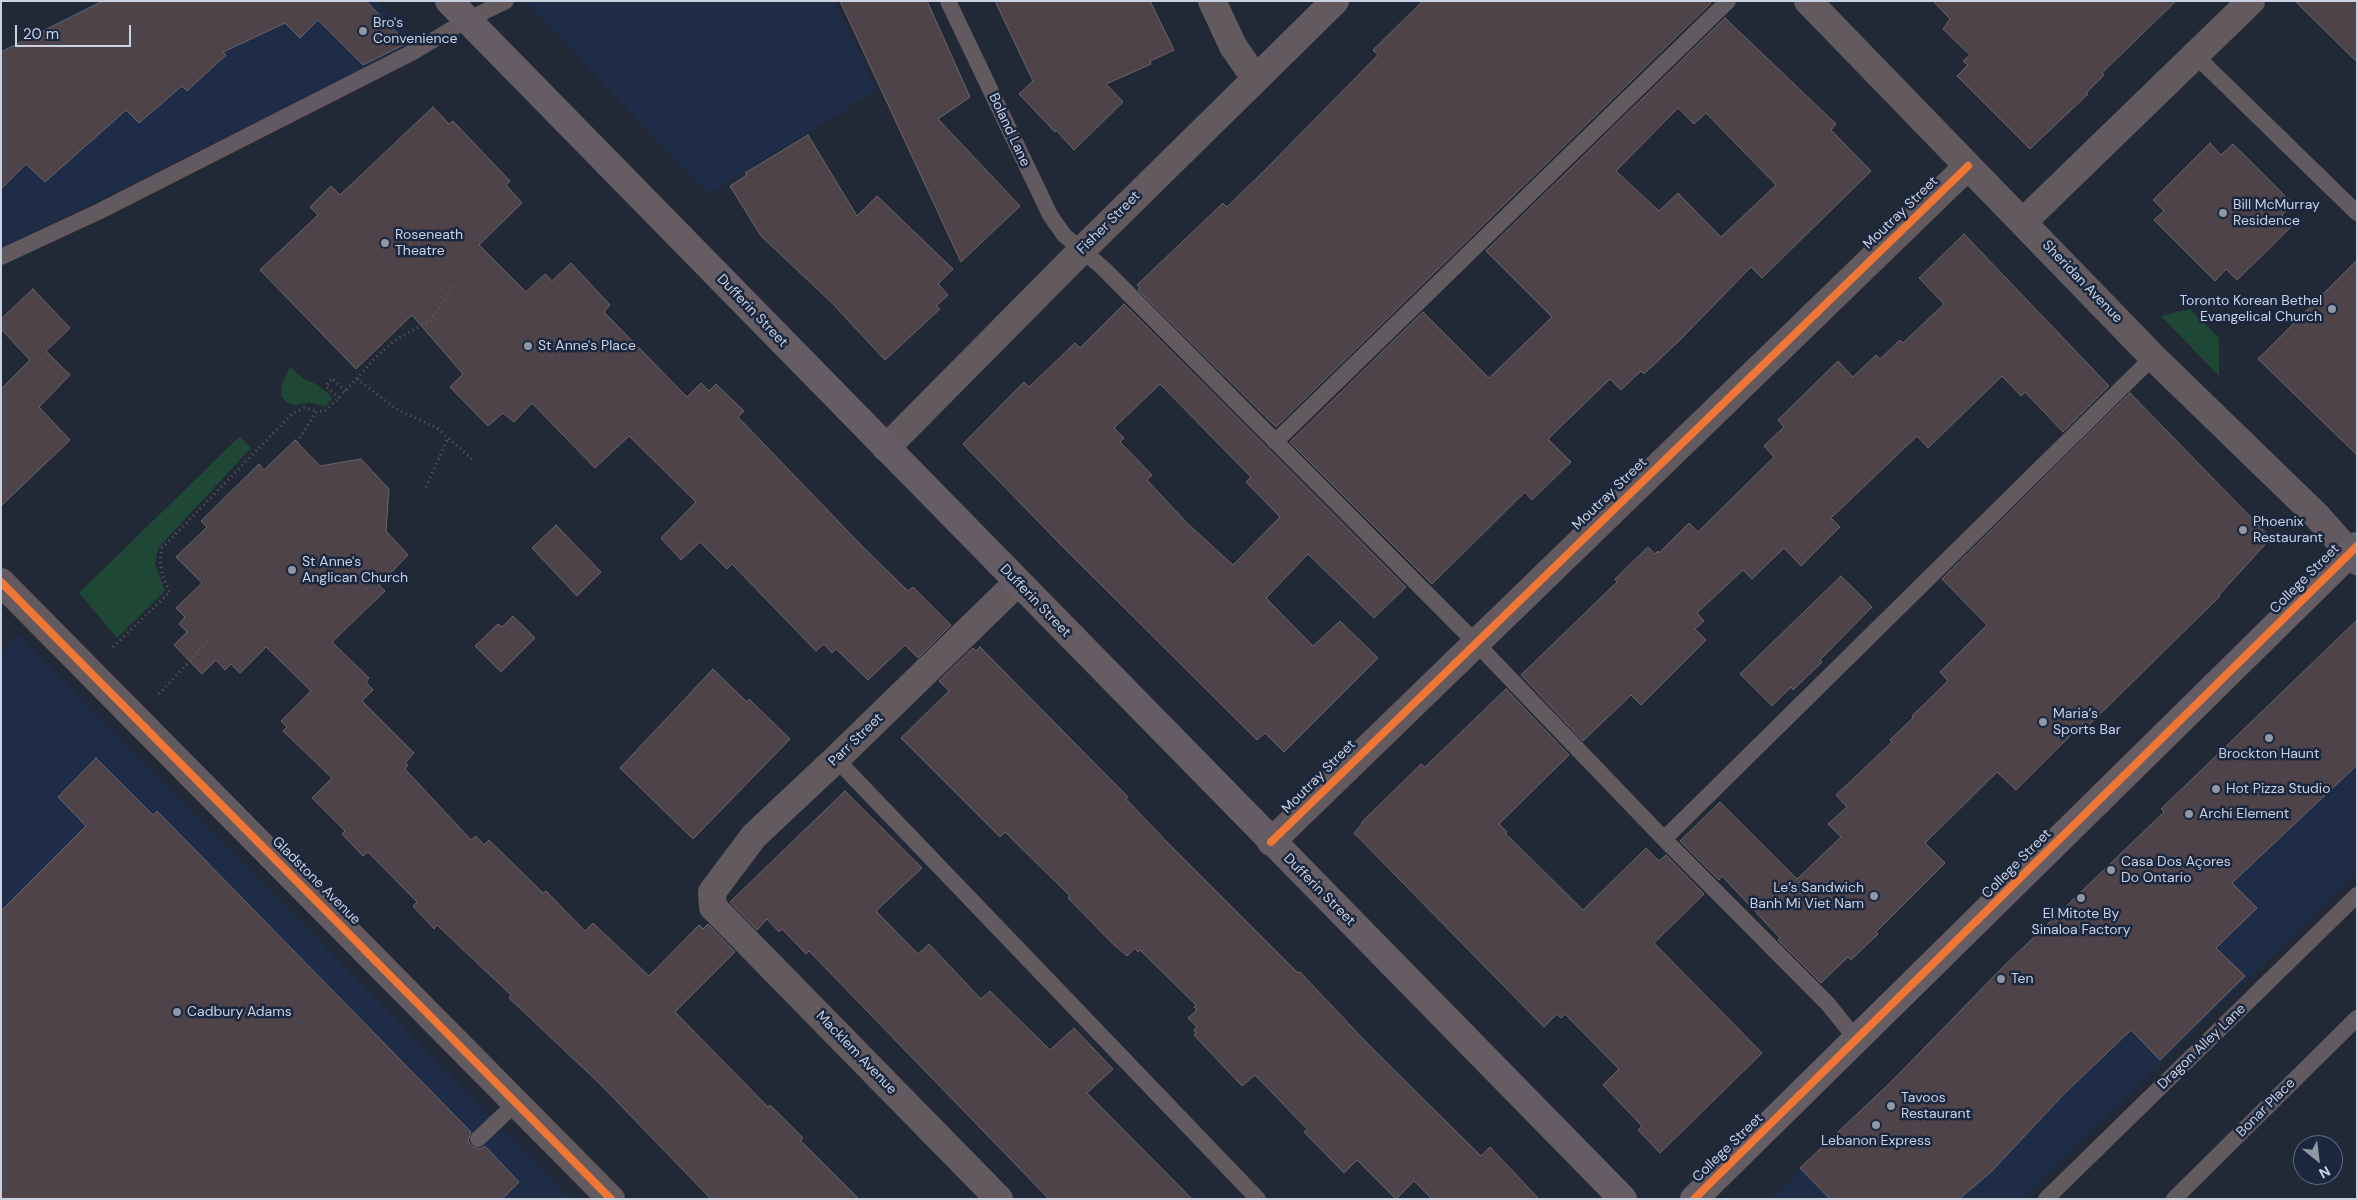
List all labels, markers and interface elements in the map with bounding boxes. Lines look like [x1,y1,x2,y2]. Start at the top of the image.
scale bar [18,15,134,47]
place label: Bro's Convenience [373,15,458,48]
text: 20 m [23,24,59,44]
marker: Bro's Convenience [357,25,369,37]
street label: Boland Lane [985,91,1033,169]
street label: Moutray Street [1860,173,1942,253]
street label: Fisher Street [1074,188,1144,258]
place label: Bill McMurray Residence [2233,197,2320,230]
marker: Bill McMurray Residence [2217,207,2229,219]
place label: Roseneath Theatre [395,227,463,260]
marker: Roseneath Theatre [379,237,391,249]
street label: Sheridan Avenue [2038,237,2126,327]
street label: Dufferin Street [713,271,791,351]
place label: Toronto Korean Bethel Evangelical Church [2180,293,2322,326]
marker: Toronto Korean Bethel Evangelical Church [2326,303,2338,315]
place label: St Anne's Place [538,338,636,354]
marker: St Anne's Place [522,340,534,352]
street label: Moutray Street [1569,454,1651,534]
place label: Phoenix Restaurant [2253,514,2323,546]
marker: Phoenix Restaurant [2237,524,2249,536]
street label: College Street [2267,541,2343,617]
place label: St Anne's Anglican Church [302,554,408,586]
street label: Dufferin Street [996,561,1074,641]
marker: St Anne's Anglican Church [286,564,298,576]
place label: Maria’s Sports Bar [2053,706,2121,739]
street label: Parr Street [825,710,887,770]
marker: Maria’s Sports Bar [2037,716,2049,728]
marker: Brockton Haunt [2263,732,2275,744]
street label: Moutray Street [1279,737,1359,817]
place label: Brockton Haunt [2219,746,2319,762]
place label: Hot Pizza Studio [2226,781,2330,797]
marker: Hot Pizza Studio [2210,783,2222,795]
place label: Archi Element [2199,806,2289,822]
marker: Archi Element [2183,808,2195,820]
street label: College Street [1979,826,2055,902]
street label: Gladstone Avenue [268,833,364,929]
street label: Dufferin Street [1280,851,1358,929]
place label: Casa Dos Açores Do Ontario [2121,854,2231,886]
marker: Casa Dos Açores Do Ontario [2105,864,2117,876]
place label: Le’s Sandwich Banh Mi Viet Nam [1750,880,1864,912]
marker: Le’s Sandwich Banh Mi Viet Nam [1868,890,1880,902]
marker: El Mitote By Sinaloa Factory [2075,892,2087,904]
place label: El Mitote By Sinaloa Factory [2032,906,2130,939]
place label: Ten [2011,971,2034,987]
marker: Ten [1995,973,2007,985]
street label: Dragon Alley Lane [2155,1001,2249,1093]
place label: Cadbury Adams [187,1004,292,1020]
marker: Cadbury Adams [171,1006,183,1018]
street label: Macklem Avenue [812,1008,900,1098]
street label: Bonar Place [2233,1075,2299,1141]
place label: Tavoos Restaurant [1901,1090,1971,1122]
marker: Tavoos Restaurant [1885,1100,1897,1112]
street label: College Street [1689,1110,1767,1186]
marker: Lebanon Express [1870,1119,1882,1131]
place label: Lebanon Express [1821,1133,1931,1149]
north arrow [2293,1135,2343,1185]
text: N [2316,1162,2334,1183]

